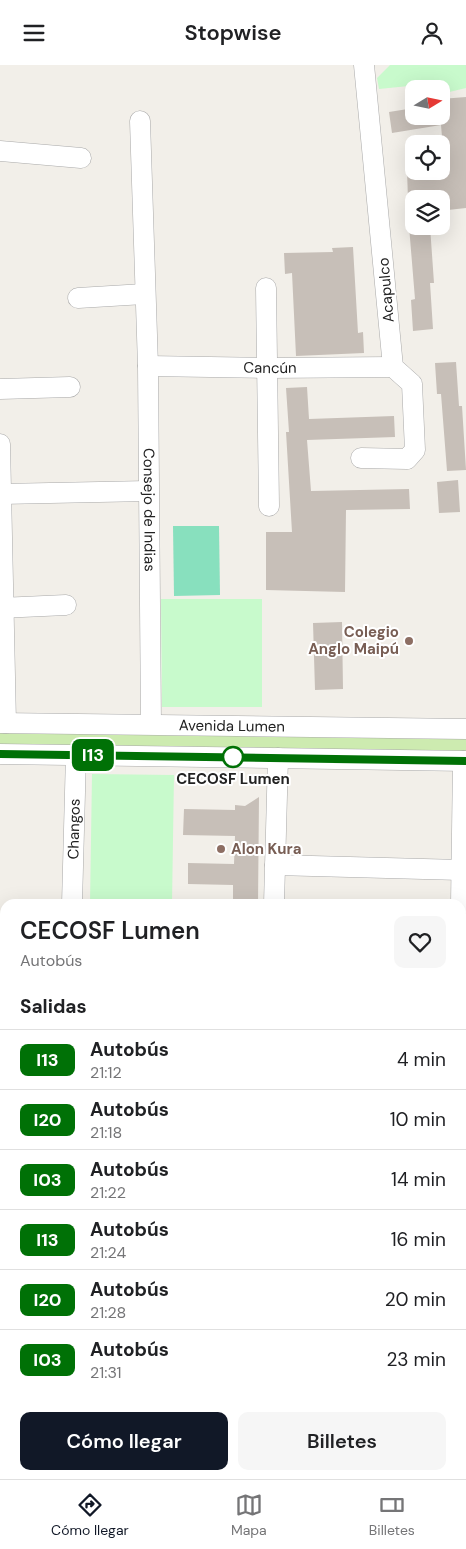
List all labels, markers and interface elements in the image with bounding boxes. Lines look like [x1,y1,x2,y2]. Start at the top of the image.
text: Stopwise [184,18,282,47]
icon: menu [20,19,48,47]
icon: person [418,19,446,47]
north arrow [405,80,450,125]
map controls [405,80,450,235]
button: locate [405,135,450,180]
button: layers [405,190,450,235]
street label: Acapulco [373,257,399,323]
street label: Cancún [243,358,297,378]
street label: Consejo de Indias [139,448,160,572]
place label: Colegio Anglo Maipú [308,622,399,659]
marker: Colegio Anglo Maipú [403,635,415,647]
street label: Avenida Lumen [179,715,285,737]
line badge: I13 [64,739,122,771]
text: I13 [82,743,104,767]
marker: CECOSF Lumen [222,746,244,768]
place label: CECOSF Lumen [176,769,290,789]
street label: Changos [63,798,85,860]
place label: Alon Kura [231,839,301,859]
marker: Alon Kura [215,843,227,855]
text: CECOSF Lumen [20,915,200,946]
button: heart [394,916,446,968]
text: Autobús [20,950,82,971]
text: Salidas [20,994,87,1019]
text: Autobús [90,1037,169,1062]
text: 4 min [397,1047,446,1072]
text: I13 [36,1048,59,1072]
text: 21:12 [90,1062,122,1083]
text: Autobús [90,1097,169,1122]
text: 10 min [390,1107,446,1132]
text: I20 [34,1108,61,1132]
text: 21:18 [90,1122,122,1143]
text: Autobús [90,1157,169,1182]
text: 14 min [391,1167,446,1192]
text: I03 [33,1168,62,1192]
text: 21:22 [90,1182,126,1203]
text: Autobús [90,1217,169,1242]
text: 16 min [391,1227,446,1252]
text: I13 [36,1228,59,1252]
text: 21:24 [90,1242,126,1263]
text: Autobús [90,1277,169,1302]
text: 20 min [385,1287,446,1312]
text: I20 [34,1288,61,1312]
text: 21:28 [90,1302,126,1323]
text: Autobús [90,1337,169,1362]
text: 23 min [386,1347,446,1372]
text: I03 [33,1348,62,1372]
text: 21:31 [90,1362,122,1383]
button: Cómo llegar [20,1412,228,1470]
button: Billetes [238,1412,446,1470]
tab: Cómo llegar [51,1491,129,1539]
tab: Mapa [231,1491,267,1539]
tab: Billetes [369,1491,415,1539]

